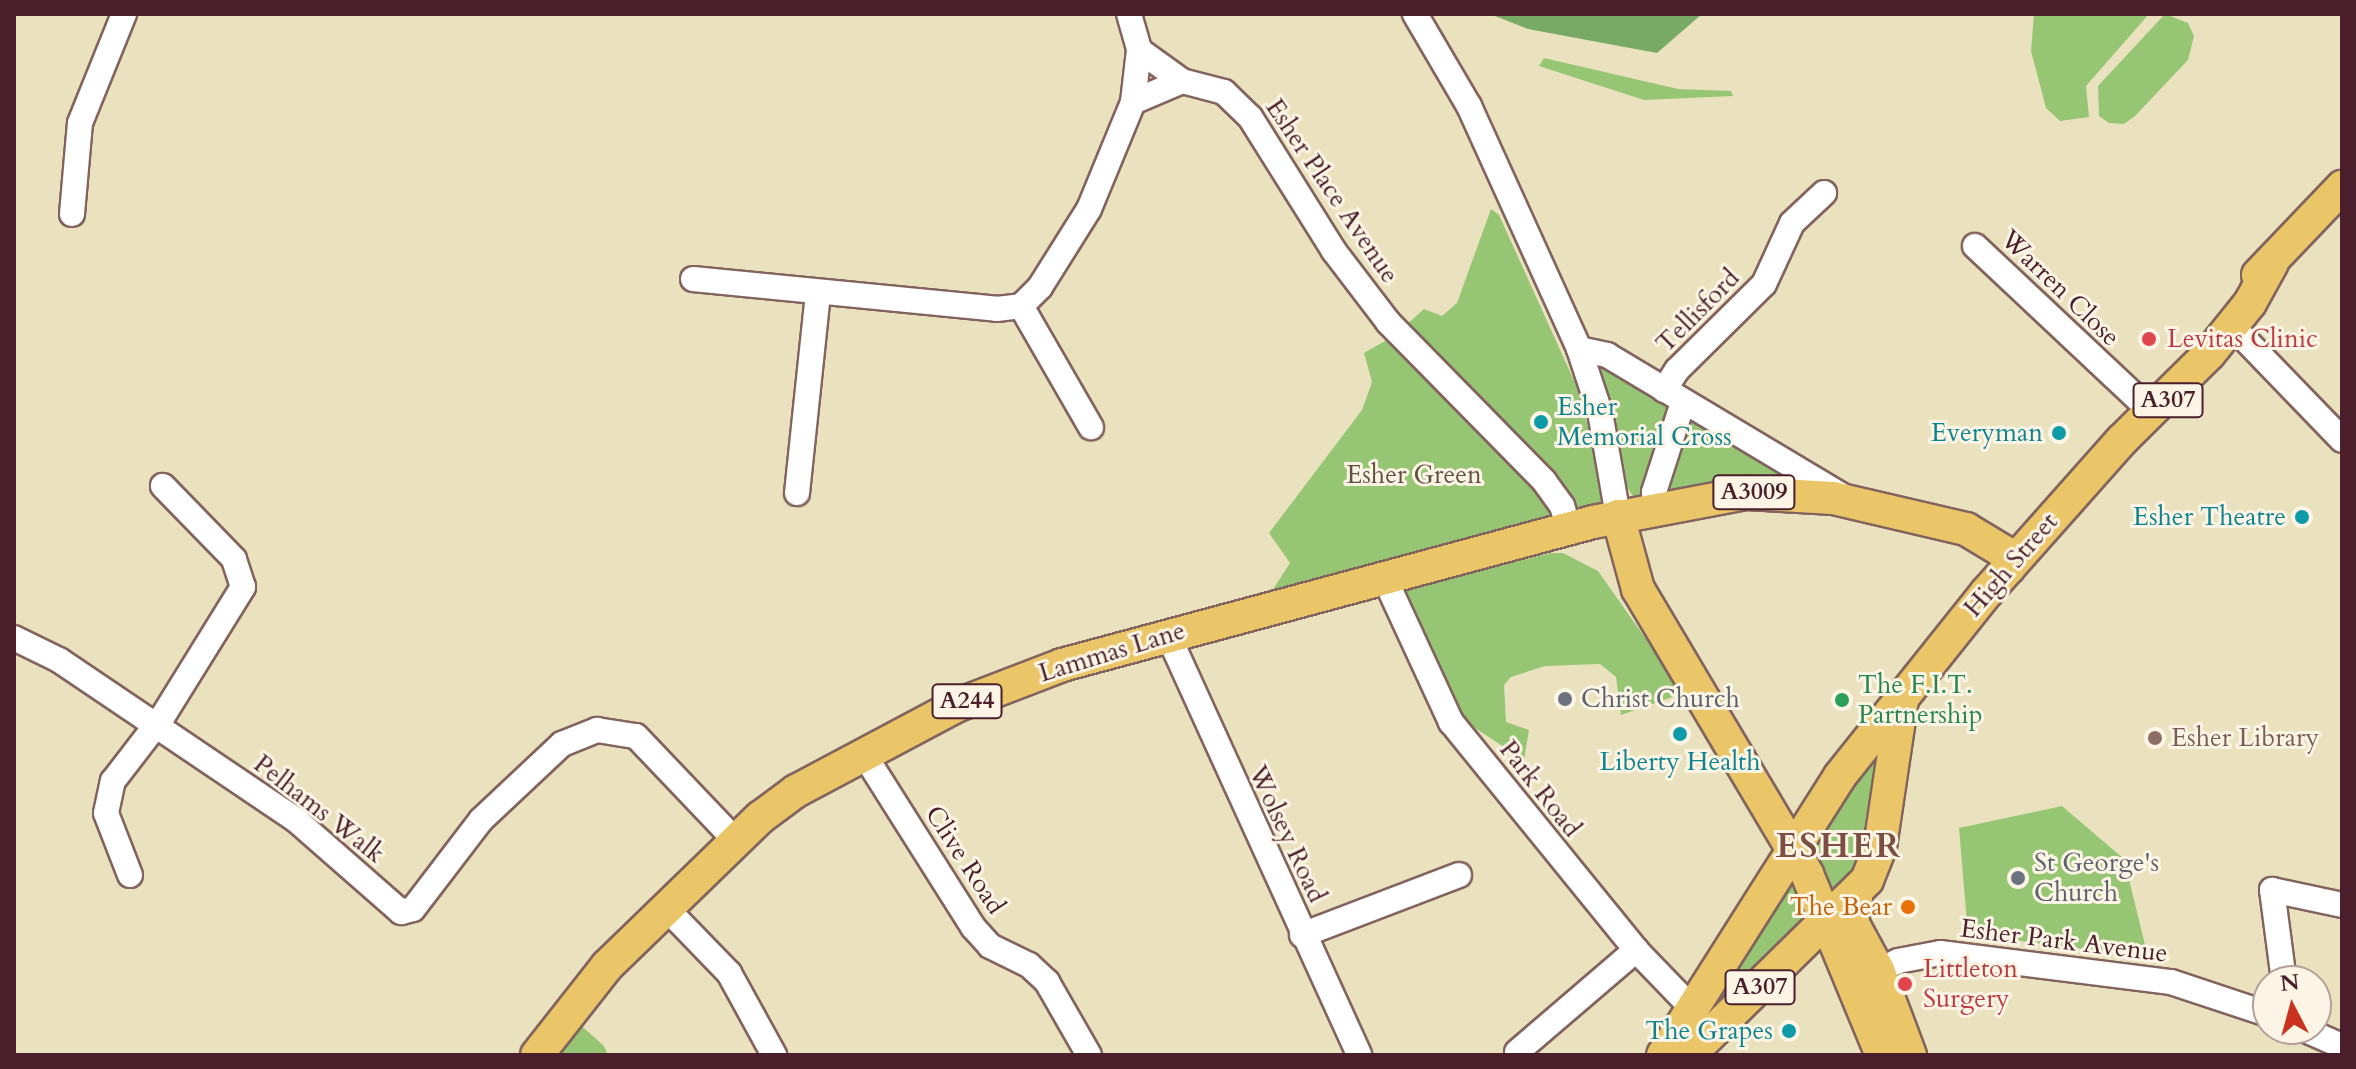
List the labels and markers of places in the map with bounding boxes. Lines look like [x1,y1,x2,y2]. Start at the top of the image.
place label: Levitas Clinic [2167,323,2318,355]
marker: Levitas Clinic [2138,328,2160,350]
place label: Esher Memorial Cross [1557,391,1732,452]
marker: Esher Memorial Cross [1532,413,1550,431]
place label: Everyman [1931,417,2043,449]
marker: Everyman [2050,424,2068,442]
place label: Esher Theatre [2133,501,2286,533]
marker: Esher Theatre [2293,508,2311,526]
place label: The F.I.T. Partnership [1858,669,1982,730]
place label: Christ Church [1581,683,1740,715]
marker: Christ Church [1556,690,1574,708]
marker: The F.I.T. Partnership [1833,691,1851,709]
place label: Esher Library [2171,722,2319,754]
marker: Liberty Health [1671,725,1689,743]
marker: Esher Library [2146,729,2164,747]
place label: Liberty Health [1599,746,1761,778]
place label: St George's Church [2034,847,2159,908]
marker: St George's Church [2009,869,2027,887]
place label: The Bear [1790,891,1892,923]
marker: The Bear [1899,898,1917,916]
place label: Littleton Surgery [1923,953,2018,1014]
marker: Littleton Surgery [1894,973,1916,995]
place label: The Grapes [1645,1015,1773,1047]
marker: The Grapes [1780,1022,1798,1040]

